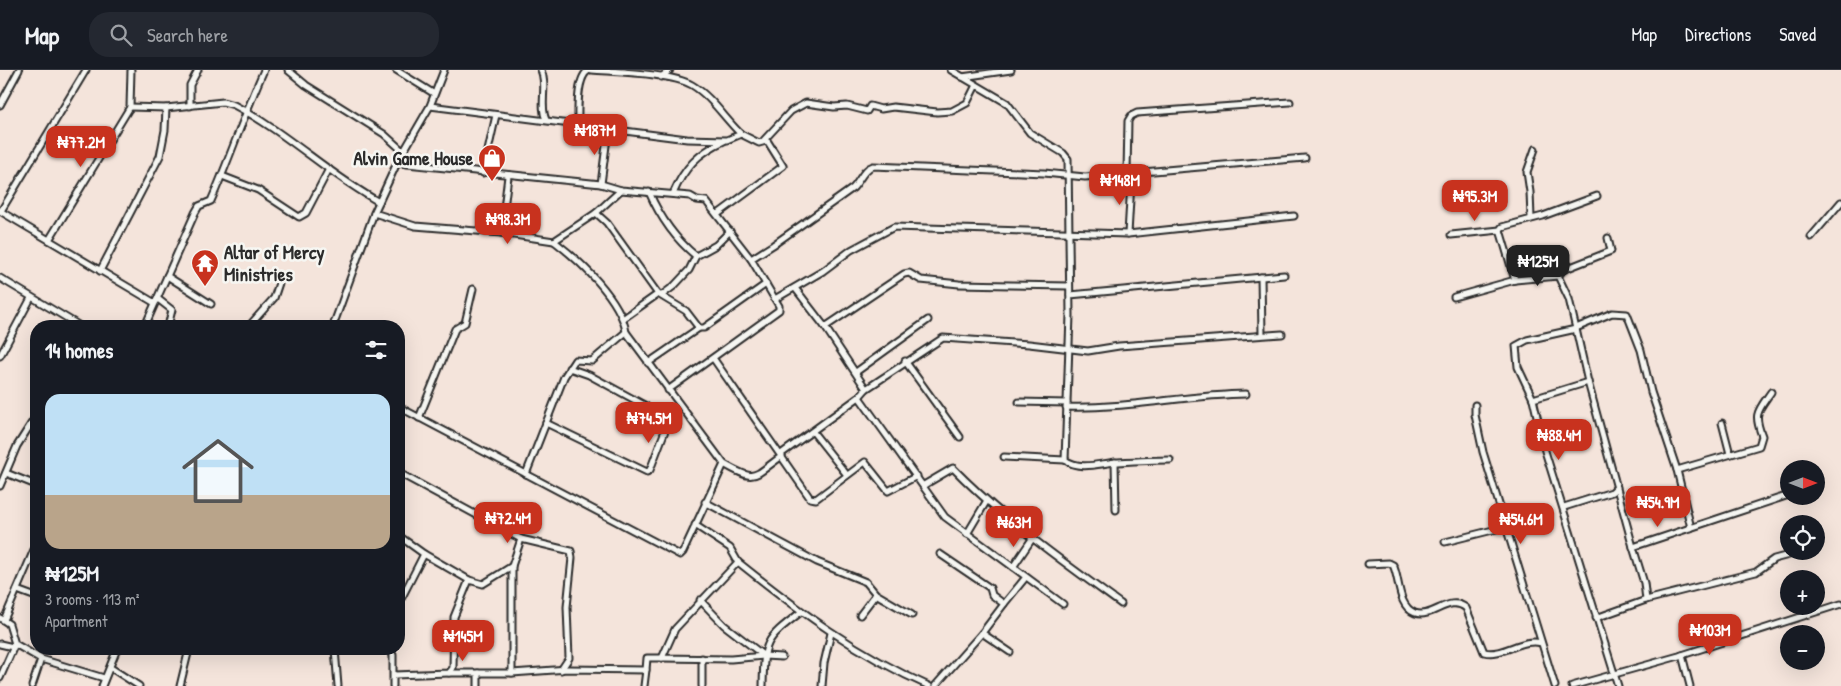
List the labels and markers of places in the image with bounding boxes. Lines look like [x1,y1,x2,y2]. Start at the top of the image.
pin: ₦187M [560,114,630,156]
pin: ₦77.2M [40,126,122,168]
shop icon: Alvin Game House [477,143,507,182]
place label: Alvin Game House [353,145,473,171]
pin: ₦148M [1085,164,1155,206]
pin: ₦95.3M [1434,180,1516,222]
pin: ₦98.3M [467,202,549,245]
place label: Altar of Mercy Ministries [224,239,324,287]
pin: ₦125M [1503,244,1573,287]
temple icon: Altar of Mercy Ministries [190,248,220,287]
pin: ₦74.5M [608,402,690,444]
pin: ₦88.4M [1518,418,1600,461]
pin: ₦54.9M [1617,486,1699,528]
pin: ₦72.4M [467,502,549,544]
pin: ₦54.6M [1480,502,1562,545]
pin: ₦63M [984,506,1044,548]
pin: ₦103M [1675,614,1745,656]
pin: ₦145M [428,620,498,662]

